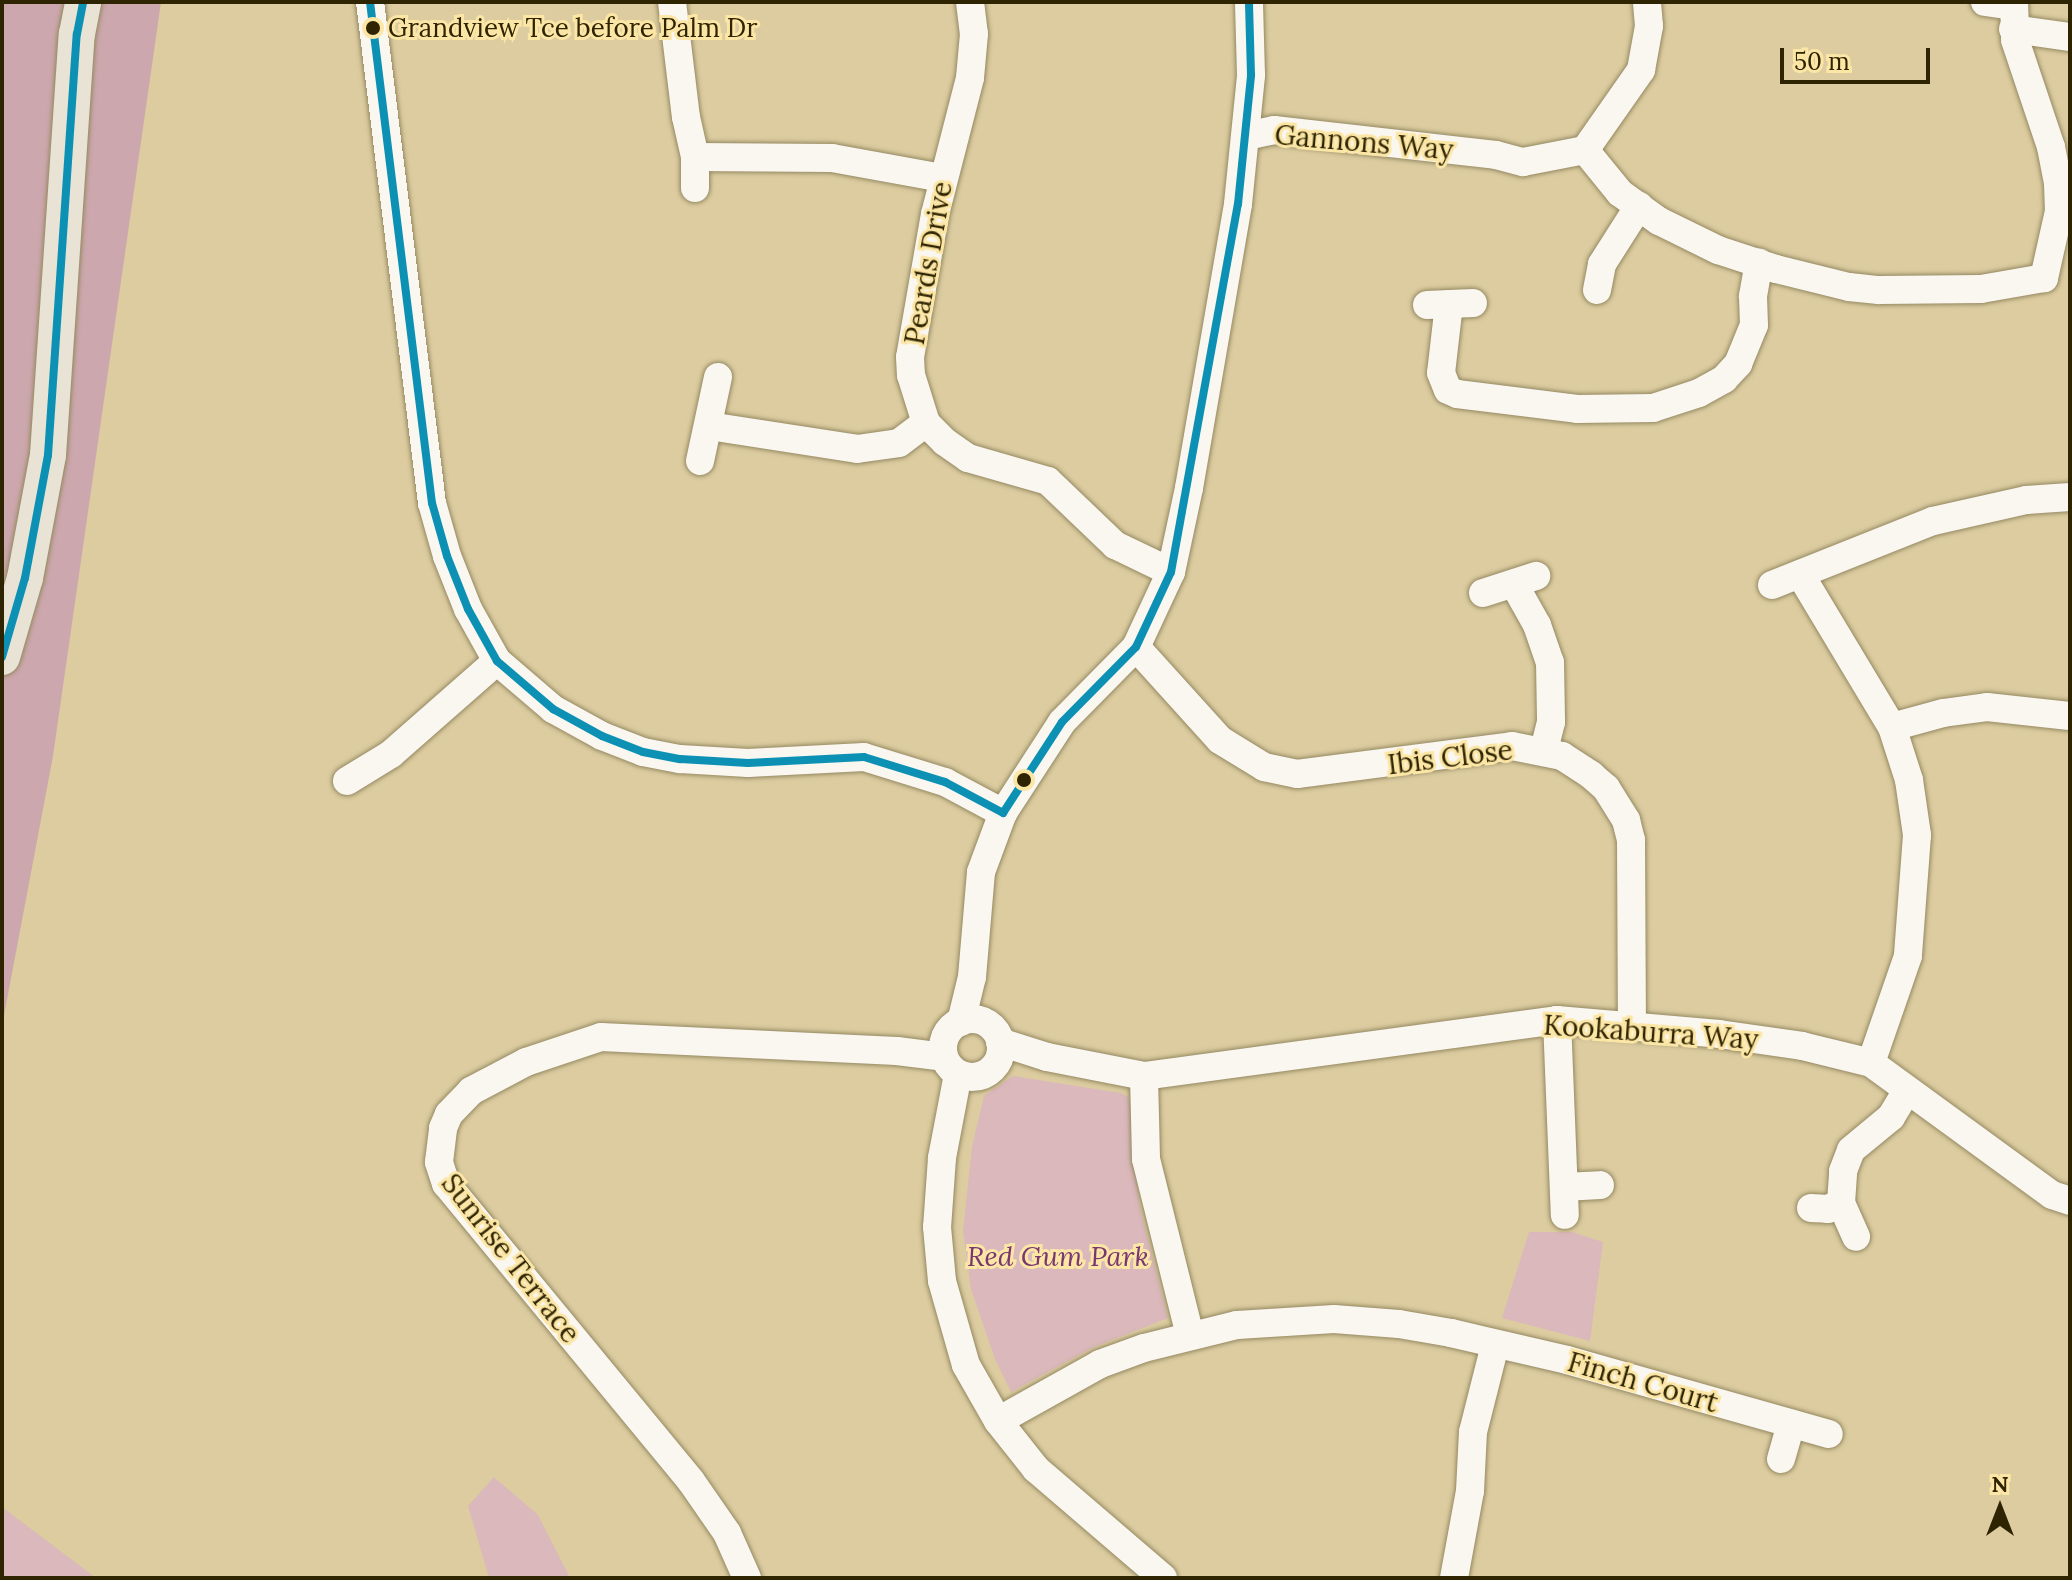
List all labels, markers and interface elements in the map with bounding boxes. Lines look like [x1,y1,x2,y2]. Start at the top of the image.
place label: Grandview Tce before Palm Dr [388,12,757,44]
marker: Grandview Tce before Palm Dr [365,20,381,36]
scale bar [1784,32,1934,82]
text: 50 m [1794,46,1850,77]
street label: Gannons Way [1273,117,1455,167]
street label: Peards Drive [897,179,959,347]
street label: Ibis Close [1386,733,1514,781]
unlabelled marker [1016,772,1032,788]
street label: Kookaburra Way [1542,1008,1760,1056]
street label: Sunrise Terrace [435,1167,587,1349]
park label: Red Gum Park [967,1239,1149,1273]
street label: Finch Court [1564,1344,1722,1420]
north arrow [1960,1468,2040,1548]
text: N [1991,1470,2009,1498]

